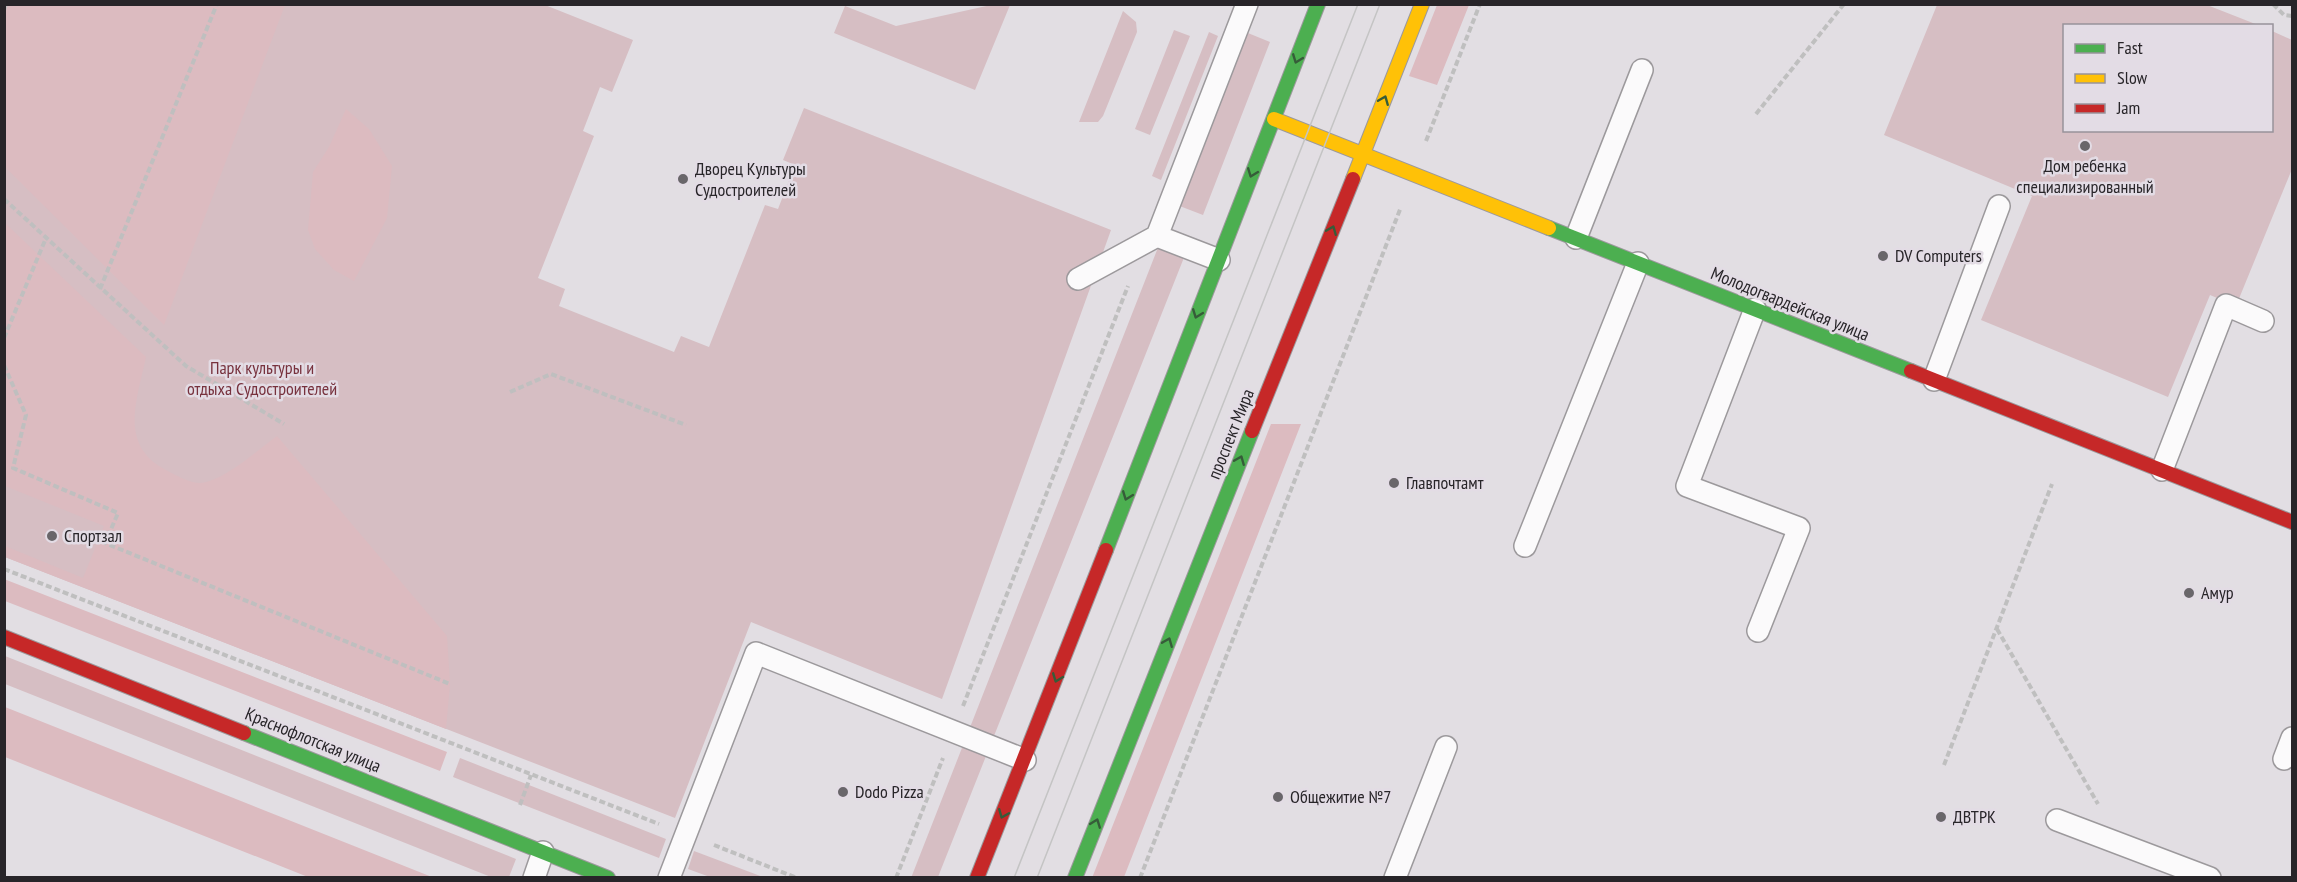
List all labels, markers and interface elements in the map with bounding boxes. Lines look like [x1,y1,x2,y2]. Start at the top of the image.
legend [2063,24,2273,132]
text: Fast [2117,36,2143,59]
one-way arrow [1292,53,1304,64]
text: Slow [2117,66,2148,89]
one-way arrow [1377,95,1389,106]
text: Jam [2116,96,2140,119]
marker: Дом ребенка специализированный [2078,139,2092,153]
place label: Дом ребенка специализированный [2016,154,2154,198]
place label: Дворец Культуры Судостроителей [695,157,806,201]
one-way arrow [1247,168,1260,178]
marker: Дворец Культуры Судостроителей [676,172,690,186]
one-way arrow [1325,225,1337,236]
place label: DV Computers [1895,244,1982,267]
marker: DV Computers [1876,249,1890,263]
street label: Молодогвардейская улица [1708,261,1873,346]
one-way arrow [1192,308,1205,319]
park label: Парк культуры и отдыха Судостроителей [187,356,337,400]
street label: проспект Мира [1202,385,1259,482]
one-way arrow [1233,456,1245,467]
place label: Главпочтамт [1406,471,1484,494]
marker: Главпочтамт [1387,476,1401,490]
one-way arrow [1122,490,1134,501]
place label: Спортзал [64,524,122,547]
marker: Спортзал [45,529,59,543]
place label: Амур [2201,581,2234,604]
marker: Амур [2182,586,2196,600]
one-way arrow [1161,637,1173,648]
one-way arrow [1052,672,1064,683]
street label: Краснофлотская улица [242,702,384,777]
place label: Dodo Pizza [855,780,924,803]
marker: Dodo Pizza [836,785,850,799]
place label: Общежитие №7 [1290,785,1391,808]
marker: Общежитие №7 [1271,790,1285,804]
place label: ДВТРК [1953,805,1996,828]
one-way arrow [998,807,1010,818]
marker: ДВТРК [1934,810,1948,824]
one-way arrow [1089,818,1101,829]

